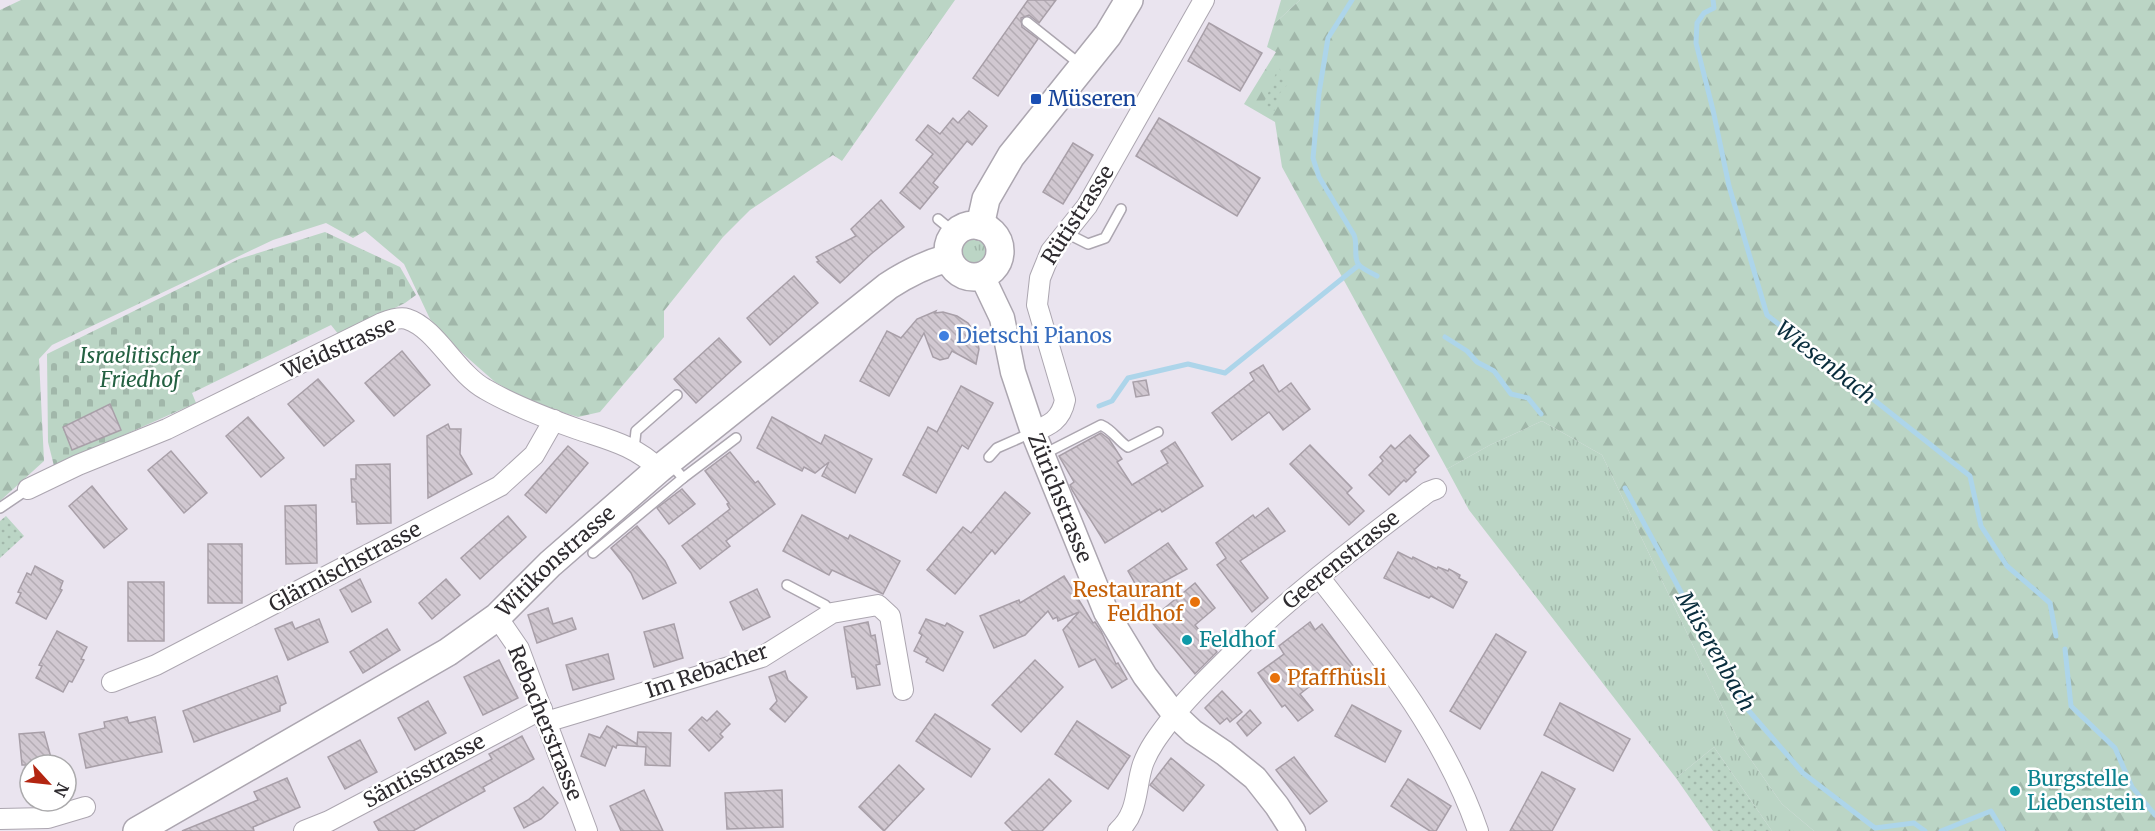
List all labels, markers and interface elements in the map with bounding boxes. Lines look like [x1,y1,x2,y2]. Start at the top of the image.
place label: Müseren [1048,85,1137,112]
marker: Müseren [1029,92,1043,106]
street label: Rütistrasse [1035,160,1120,270]
street label: Weidstrasse [277,311,400,385]
water label: Wiesenbach [1770,314,1882,410]
place label: Dietschi Pianos [956,322,1112,349]
marker: Dietschi Pianos [937,329,951,343]
park label: Israelitischer Friedhof [80,342,201,393]
street label: Zürichstrasse [1022,429,1099,567]
street label: Witikonstrasse [490,499,620,623]
street label: Geerenstrasse [1277,504,1405,615]
street label: Glärnischstrasse [264,515,425,618]
place label: Restaurant Feldhof [1073,576,1184,627]
water label: Müserenbach [1670,585,1762,716]
marker: Restaurant Feldhof [1188,595,1202,609]
place label: Feldhof [1199,626,1276,653]
marker: Feldhof [1180,633,1194,647]
street label: Im Rebacher [642,637,771,704]
street label: Rebacherstrasse [502,641,589,804]
place label: Pfaffhüsli [1287,664,1387,691]
marker: Pfaffhüsli [1268,671,1282,685]
street label: Säntisstrasse [358,727,489,814]
north arrow [18,753,78,813]
place label: Burgstelle Liebenstein [2027,765,2145,816]
text: N [49,780,73,800]
marker: Burgstelle Liebenstein [2008,784,2022,798]

